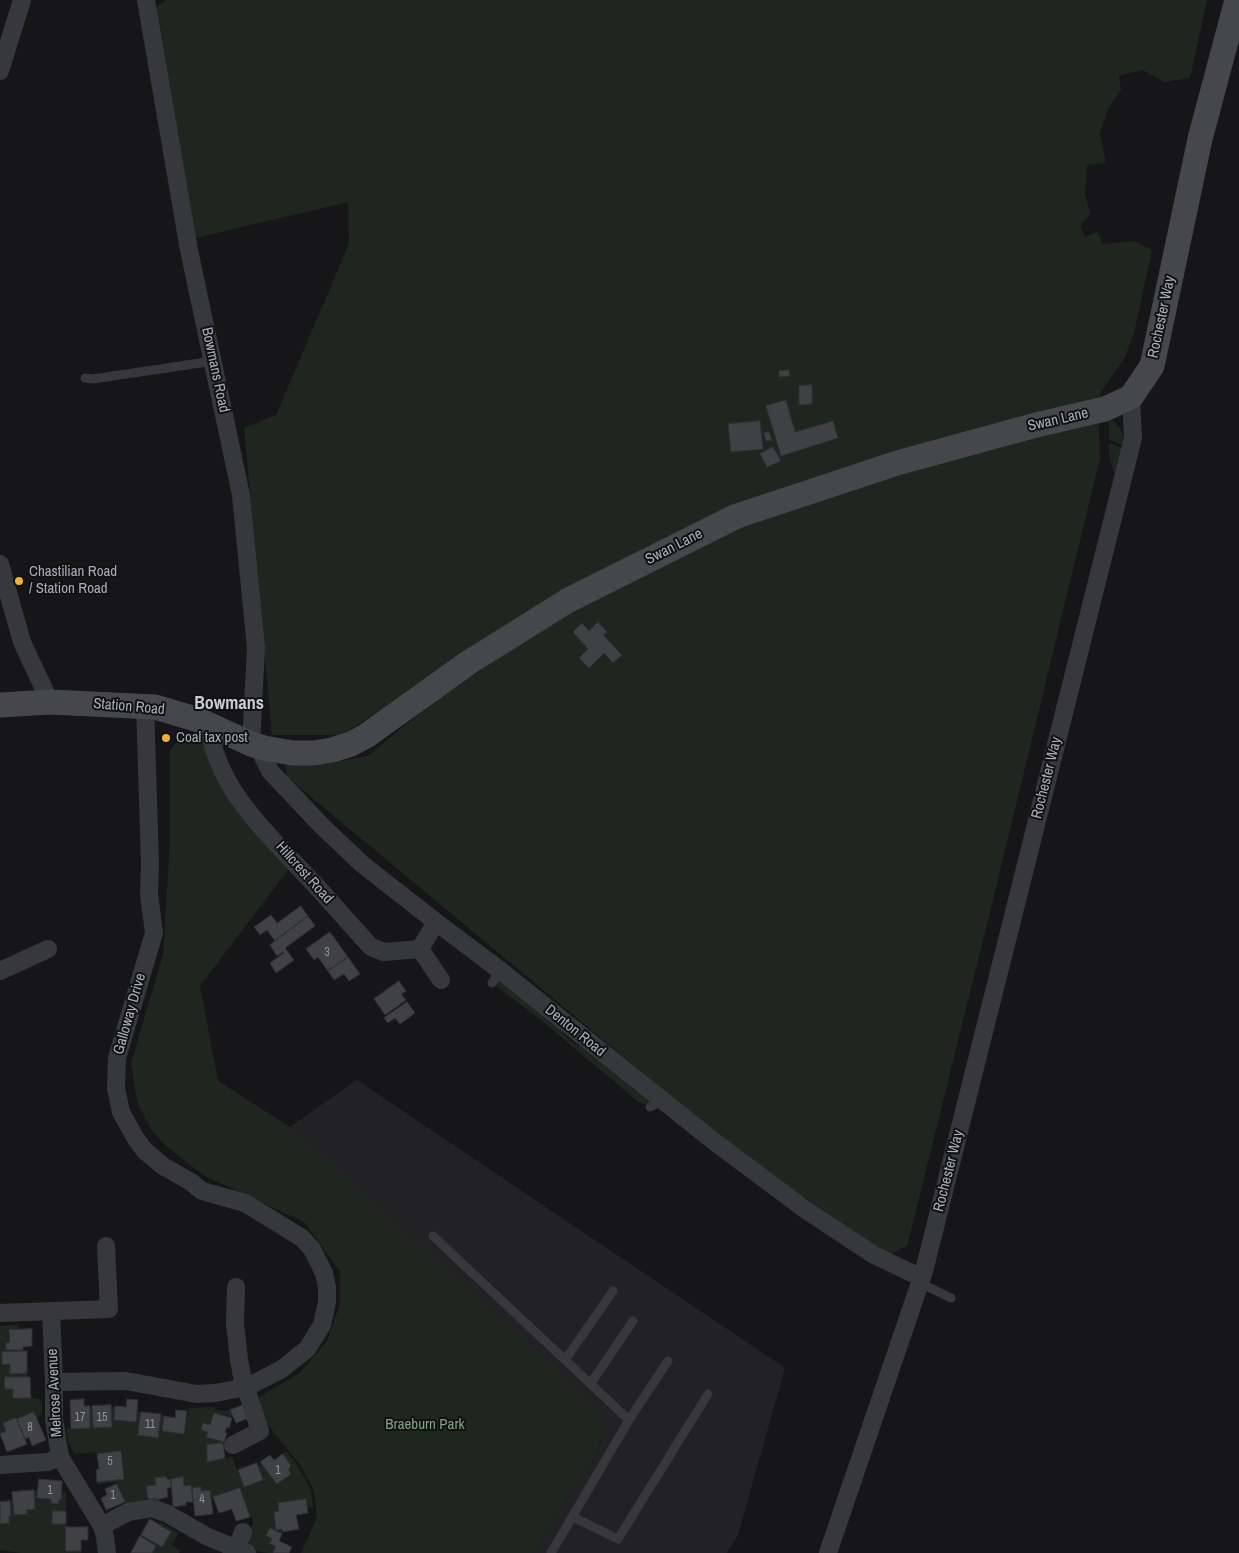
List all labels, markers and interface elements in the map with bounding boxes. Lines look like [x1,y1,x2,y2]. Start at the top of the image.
street label: Rochester Way [1145,274,1179,360]
street label: Bowmans Road [197,326,233,414]
street label: Swan Lane [1026,404,1090,436]
street label: Swan Lane [642,525,706,569]
place label: Chastilian Road / Station Road [29,563,117,598]
marker: Chastilian Road / Station Road [13,575,25,587]
district label: Bowmans [194,693,264,715]
street label: Station Road [92,695,166,719]
place label: Coal tax post [176,729,248,747]
marker: Coal tax post [160,732,172,744]
street label: Rochester Way [1028,735,1066,821]
street label: Hillcrest Road [271,838,337,908]
house number: 3 [324,946,330,960]
street label: Galloway Drive [110,971,150,1057]
street label: Denton Road [541,1001,609,1061]
street label: Rochester Way [930,1128,968,1214]
street label: Melrose Avenue [44,1348,66,1438]
house number: 17 [75,1411,85,1425]
house number: 15 [97,1411,107,1425]
park label: Braeburn Park [385,1416,465,1434]
house number: 11 [145,1418,155,1432]
house number: 8 [27,1421,33,1435]
house number: 5 [107,1455,113,1469]
house number: 1 [275,1464,281,1478]
house number: 1 [47,1484,53,1498]
house number: 1 [110,1489,116,1503]
house number: 4 [199,1493,205,1507]

